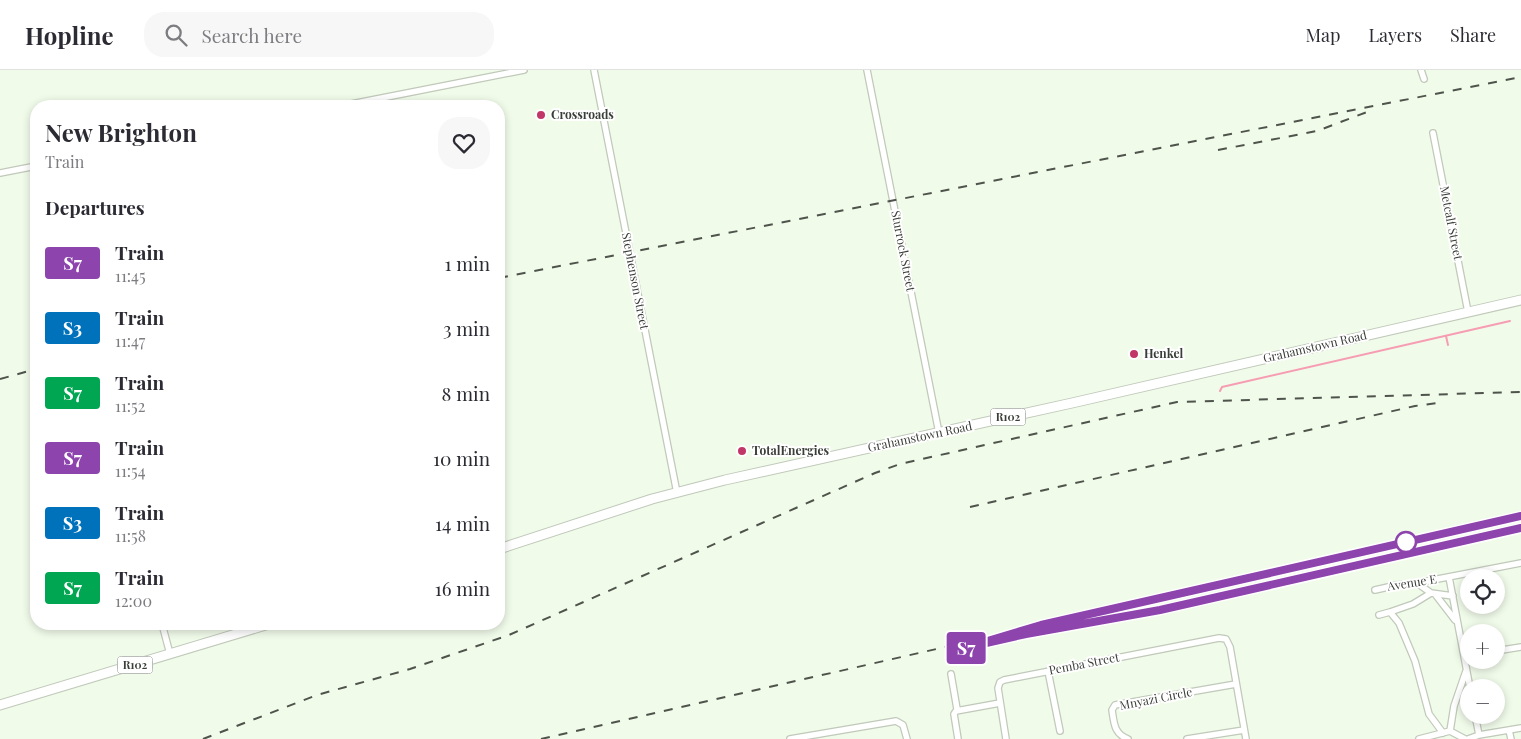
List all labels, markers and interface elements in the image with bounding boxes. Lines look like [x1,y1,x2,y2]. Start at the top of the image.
search box [144,12,494,57]
text: Hopline [25,19,114,51]
icon: search [162,21,190,49]
text: Search here [202,22,302,48]
text: Map [1305,23,1340,47]
text: Layers [1368,23,1422,47]
text: Share [1450,23,1496,47]
place label: Crossroads [551,106,614,122]
marker: Crossroads [535,109,547,121]
text: New Brighton [45,116,197,148]
button: heart [438,117,490,169]
text: Train [45,151,84,172]
street label: Metcalf Street [1437,184,1467,262]
text: Departures [45,194,145,220]
street label: Sturrock Street [888,209,920,293]
street label: Stephenson Street [619,231,653,331]
text: Train [115,239,164,265]
text: 1 min [444,250,490,276]
text: S7 [63,251,82,275]
text: 11:45 [115,265,146,286]
text: Train [115,304,164,330]
text: 3 min [443,315,490,341]
text: S3 [63,316,82,340]
street label: Grahamstown Road [1261,326,1368,366]
text: 11:47 [115,330,145,351]
place label: Henkel [1144,345,1184,361]
marker: Henkel [1128,348,1140,360]
text: Train [115,369,164,395]
text: 8 min [442,380,490,406]
text: S7 [63,381,82,405]
text: 11:52 [115,395,145,416]
road number: R102 [990,408,1026,426]
street label: Grahamstown Road [866,417,973,455]
text: Train [115,434,164,460]
place label: TotalEnergies [752,442,829,458]
text: 10 min [433,445,490,471]
marker: TotalEnergies [736,445,748,457]
text: S7 [63,446,82,470]
text: 11:54 [115,460,146,481]
text: Train [115,499,164,525]
text: 14 min [435,510,490,536]
text: S3 [63,511,82,535]
text: 11:58 [115,525,146,546]
unlabelled marker [1395,531,1417,553]
text: Train [115,564,164,590]
map controls [1460,569,1505,724]
button: locate [1460,569,1505,614]
street label: Avenue E [1385,570,1438,594]
text: 16 min [435,575,490,601]
text: S7 [63,576,82,600]
text: 12:00 [115,590,152,611]
button: + [1460,624,1505,669]
line badge: S7 [944,632,988,664]
text: S7 [957,636,975,660]
street label: Pemba Street [1047,648,1121,678]
road number: R102 [118,656,152,674]
button: − [1460,679,1505,724]
street label: Mnyazi Circle [1118,683,1194,713]

